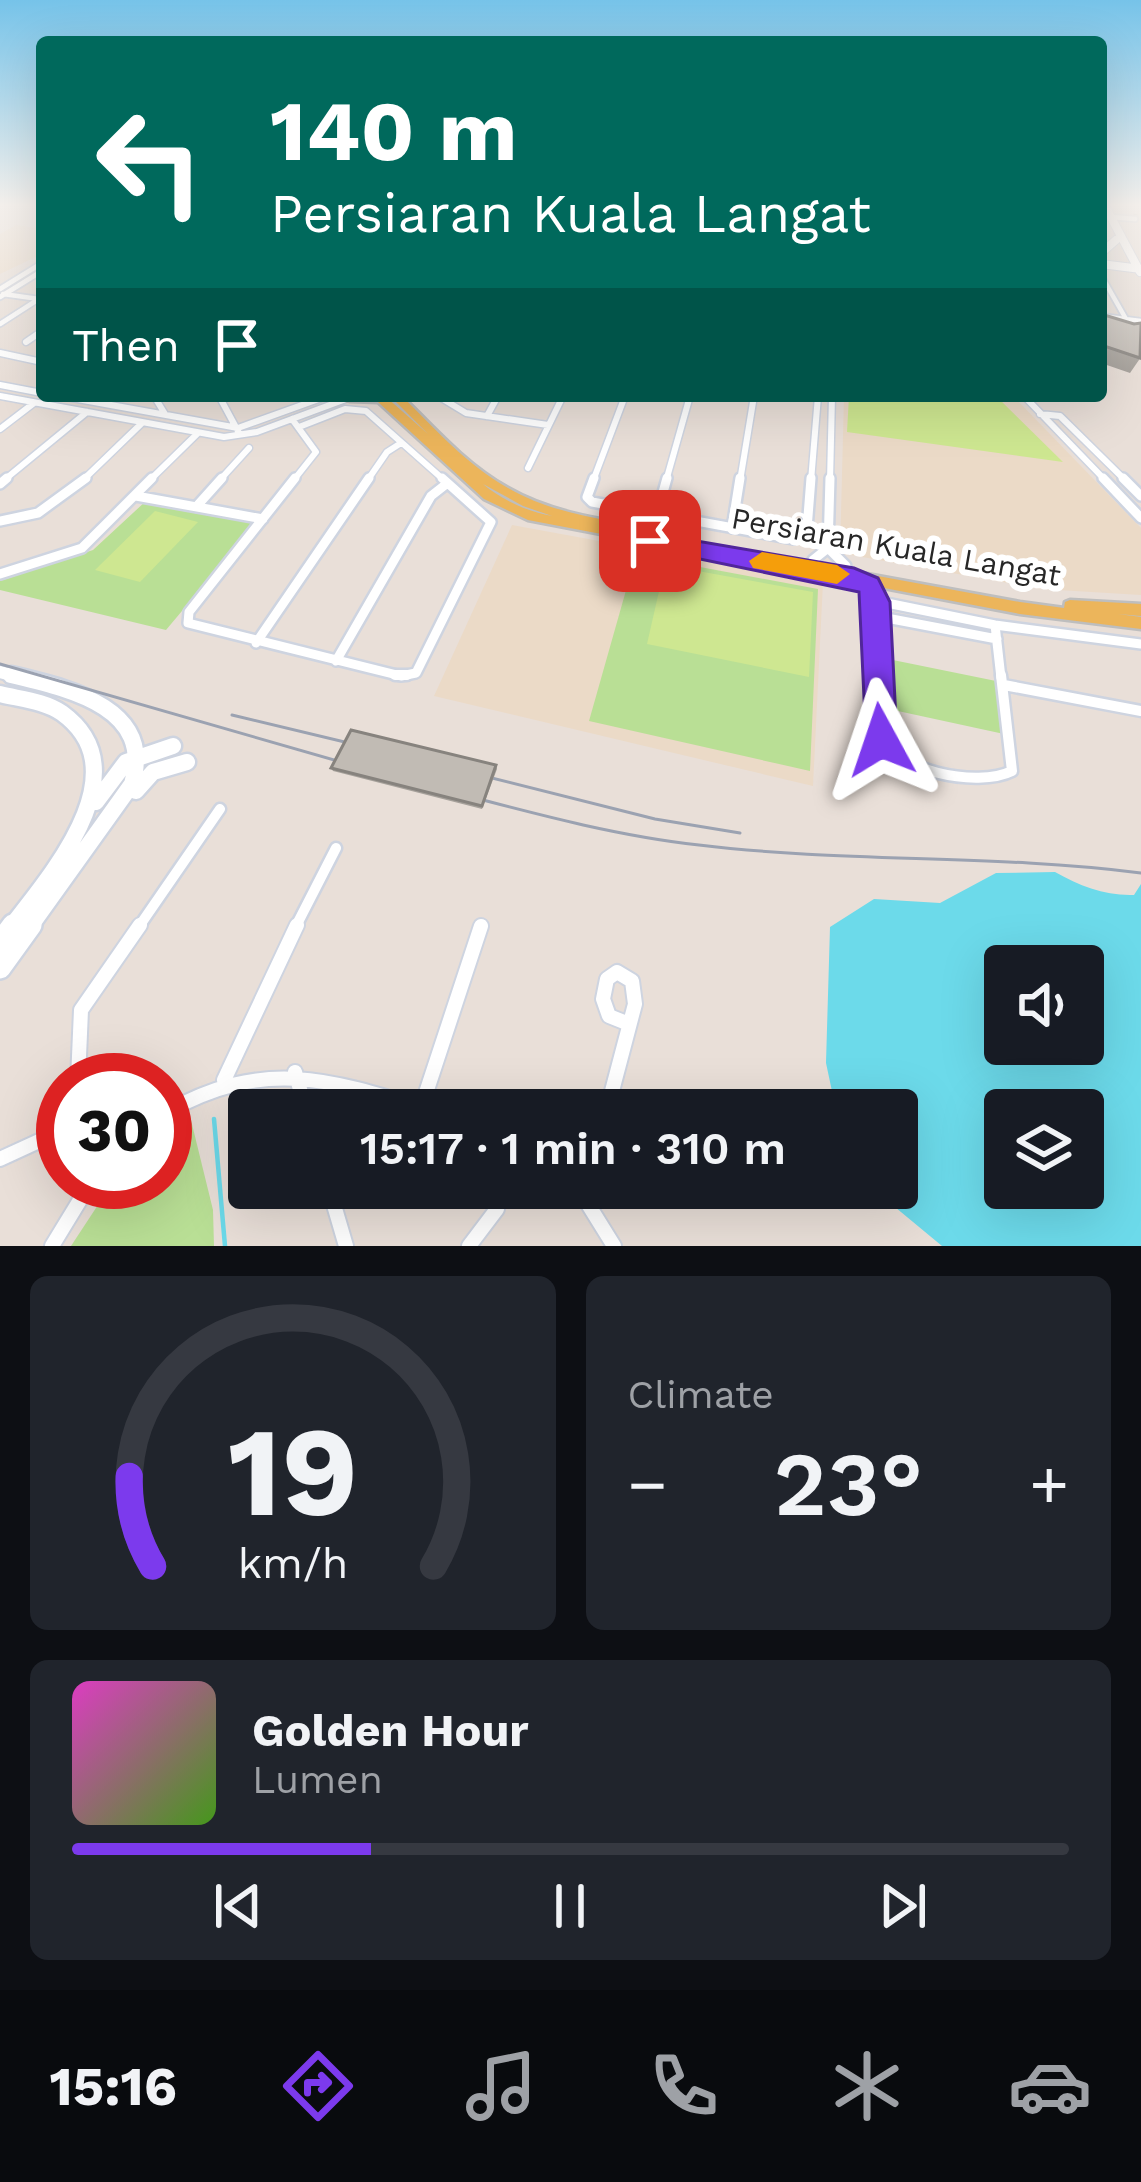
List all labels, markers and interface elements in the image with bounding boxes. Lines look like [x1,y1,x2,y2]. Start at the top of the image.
text: 140 m [270,82,518,180]
icon: left [72,84,228,240]
text: Persiaran Kuala Langat [270,182,871,245]
icon: arrive [204,312,270,378]
text: Then [72,319,180,372]
pin [599,490,701,592]
street label: Persiaran Kuala Langat [729,500,1064,593]
icon: arrive [617,508,683,574]
position arrow [818,677,944,803]
map controls [984,945,1104,1209]
button: sound [984,945,1104,1065]
speed limit sign: 30 [36,1053,192,1209]
button: layers [984,1089,1104,1209]
text: 15:17 · 1 min · 310 m [360,1122,786,1175]
text: Climate [628,1372,774,1417]
text: 19 [227,1399,358,1545]
text: 23° [773,1431,923,1537]
text: − [628,1446,667,1523]
text: + [1029,1446,1069,1523]
text: km/h [237,1538,348,1588]
text: Golden Hour [252,1704,529,1757]
text: Lumen [252,1757,383,1802]
icon: previous [205,1873,271,1939]
icon: pause [537,1873,603,1939]
icon: next [870,1873,936,1939]
icon: directions [276,2044,360,2128]
icon: music [459,2044,543,2128]
icon: phone [642,2044,726,2128]
icon: climate [825,2044,909,2128]
icon: car [1008,2044,1092,2128]
text: 15:16 [49,2055,177,2118]

